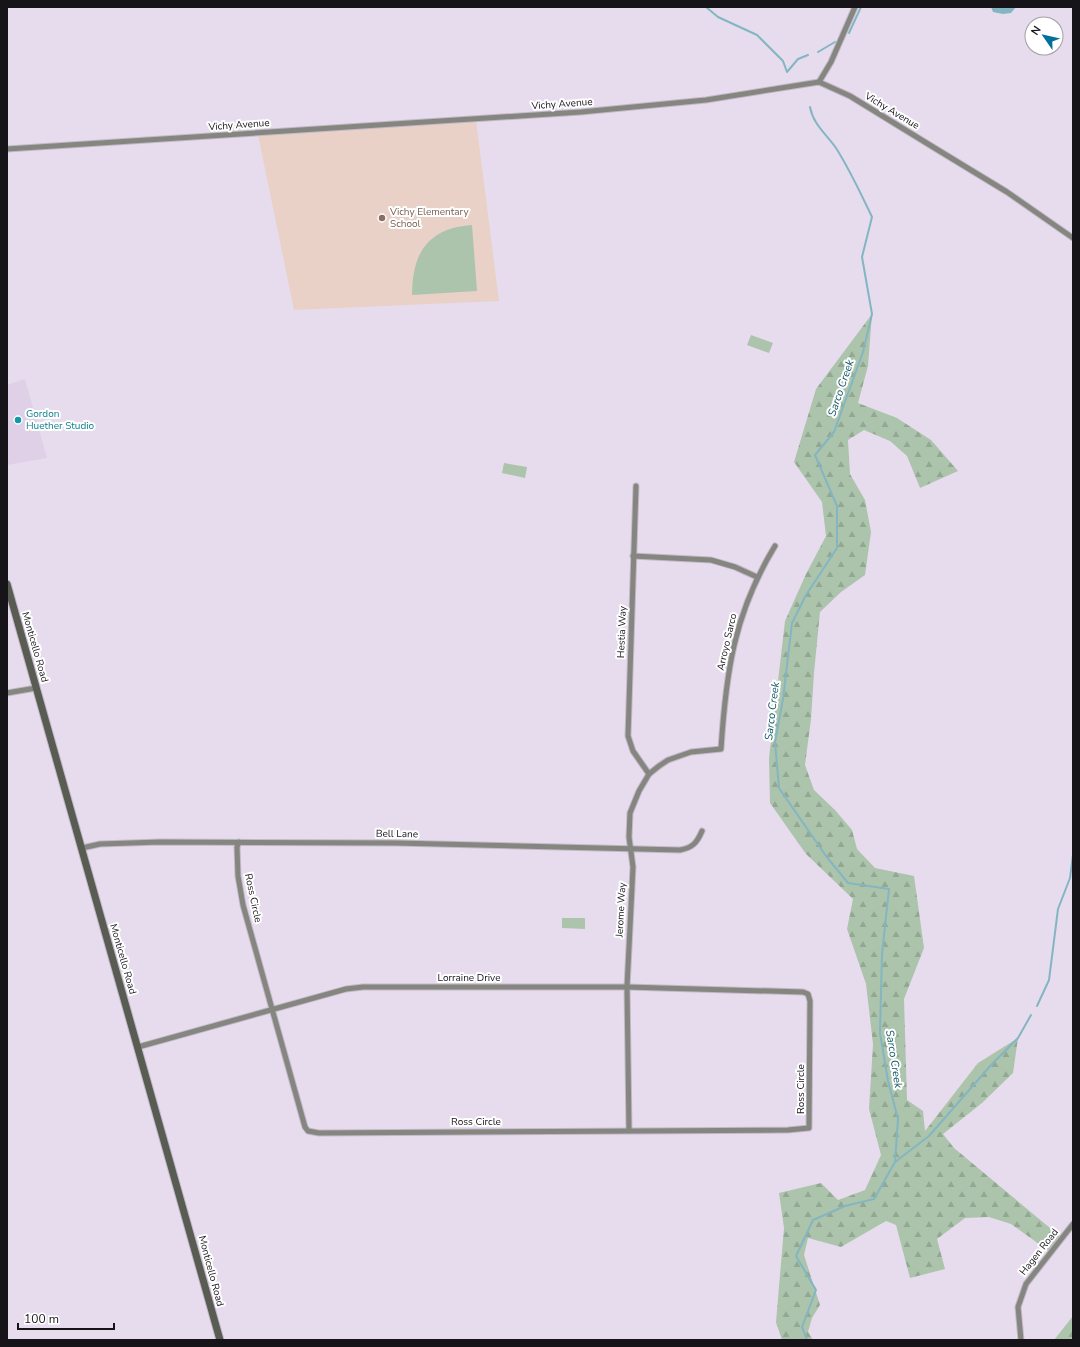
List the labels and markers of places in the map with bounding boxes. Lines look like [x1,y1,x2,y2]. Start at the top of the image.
place label: Vichy Elementary School [389,205,469,231]
marker: Vichy Elementary School [377,213,387,223]
place label: Gordon Huether Studio [26,407,95,433]
marker: Gordon Huether Studio [13,415,23,425]

